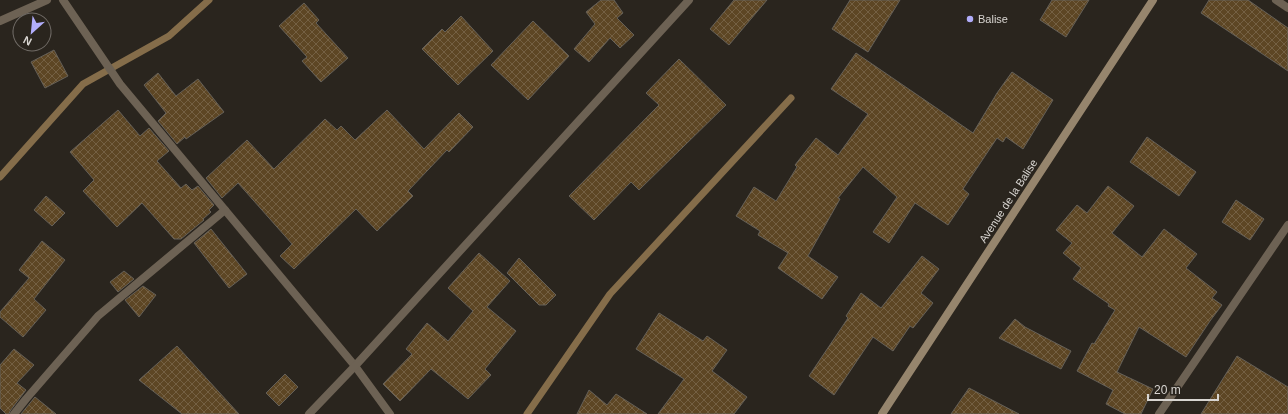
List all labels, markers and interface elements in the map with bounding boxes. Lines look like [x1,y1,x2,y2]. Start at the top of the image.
north arrow [12,12,52,52]
place label: Balise [978,13,1008,25]
marker: Balise [965,14,975,24]
text: N [21,34,34,48]
street label: Avenue de la Balise [977,157,1039,245]
scale bar [1148,376,1218,402]
text: 20 m [1154,383,1181,397]

